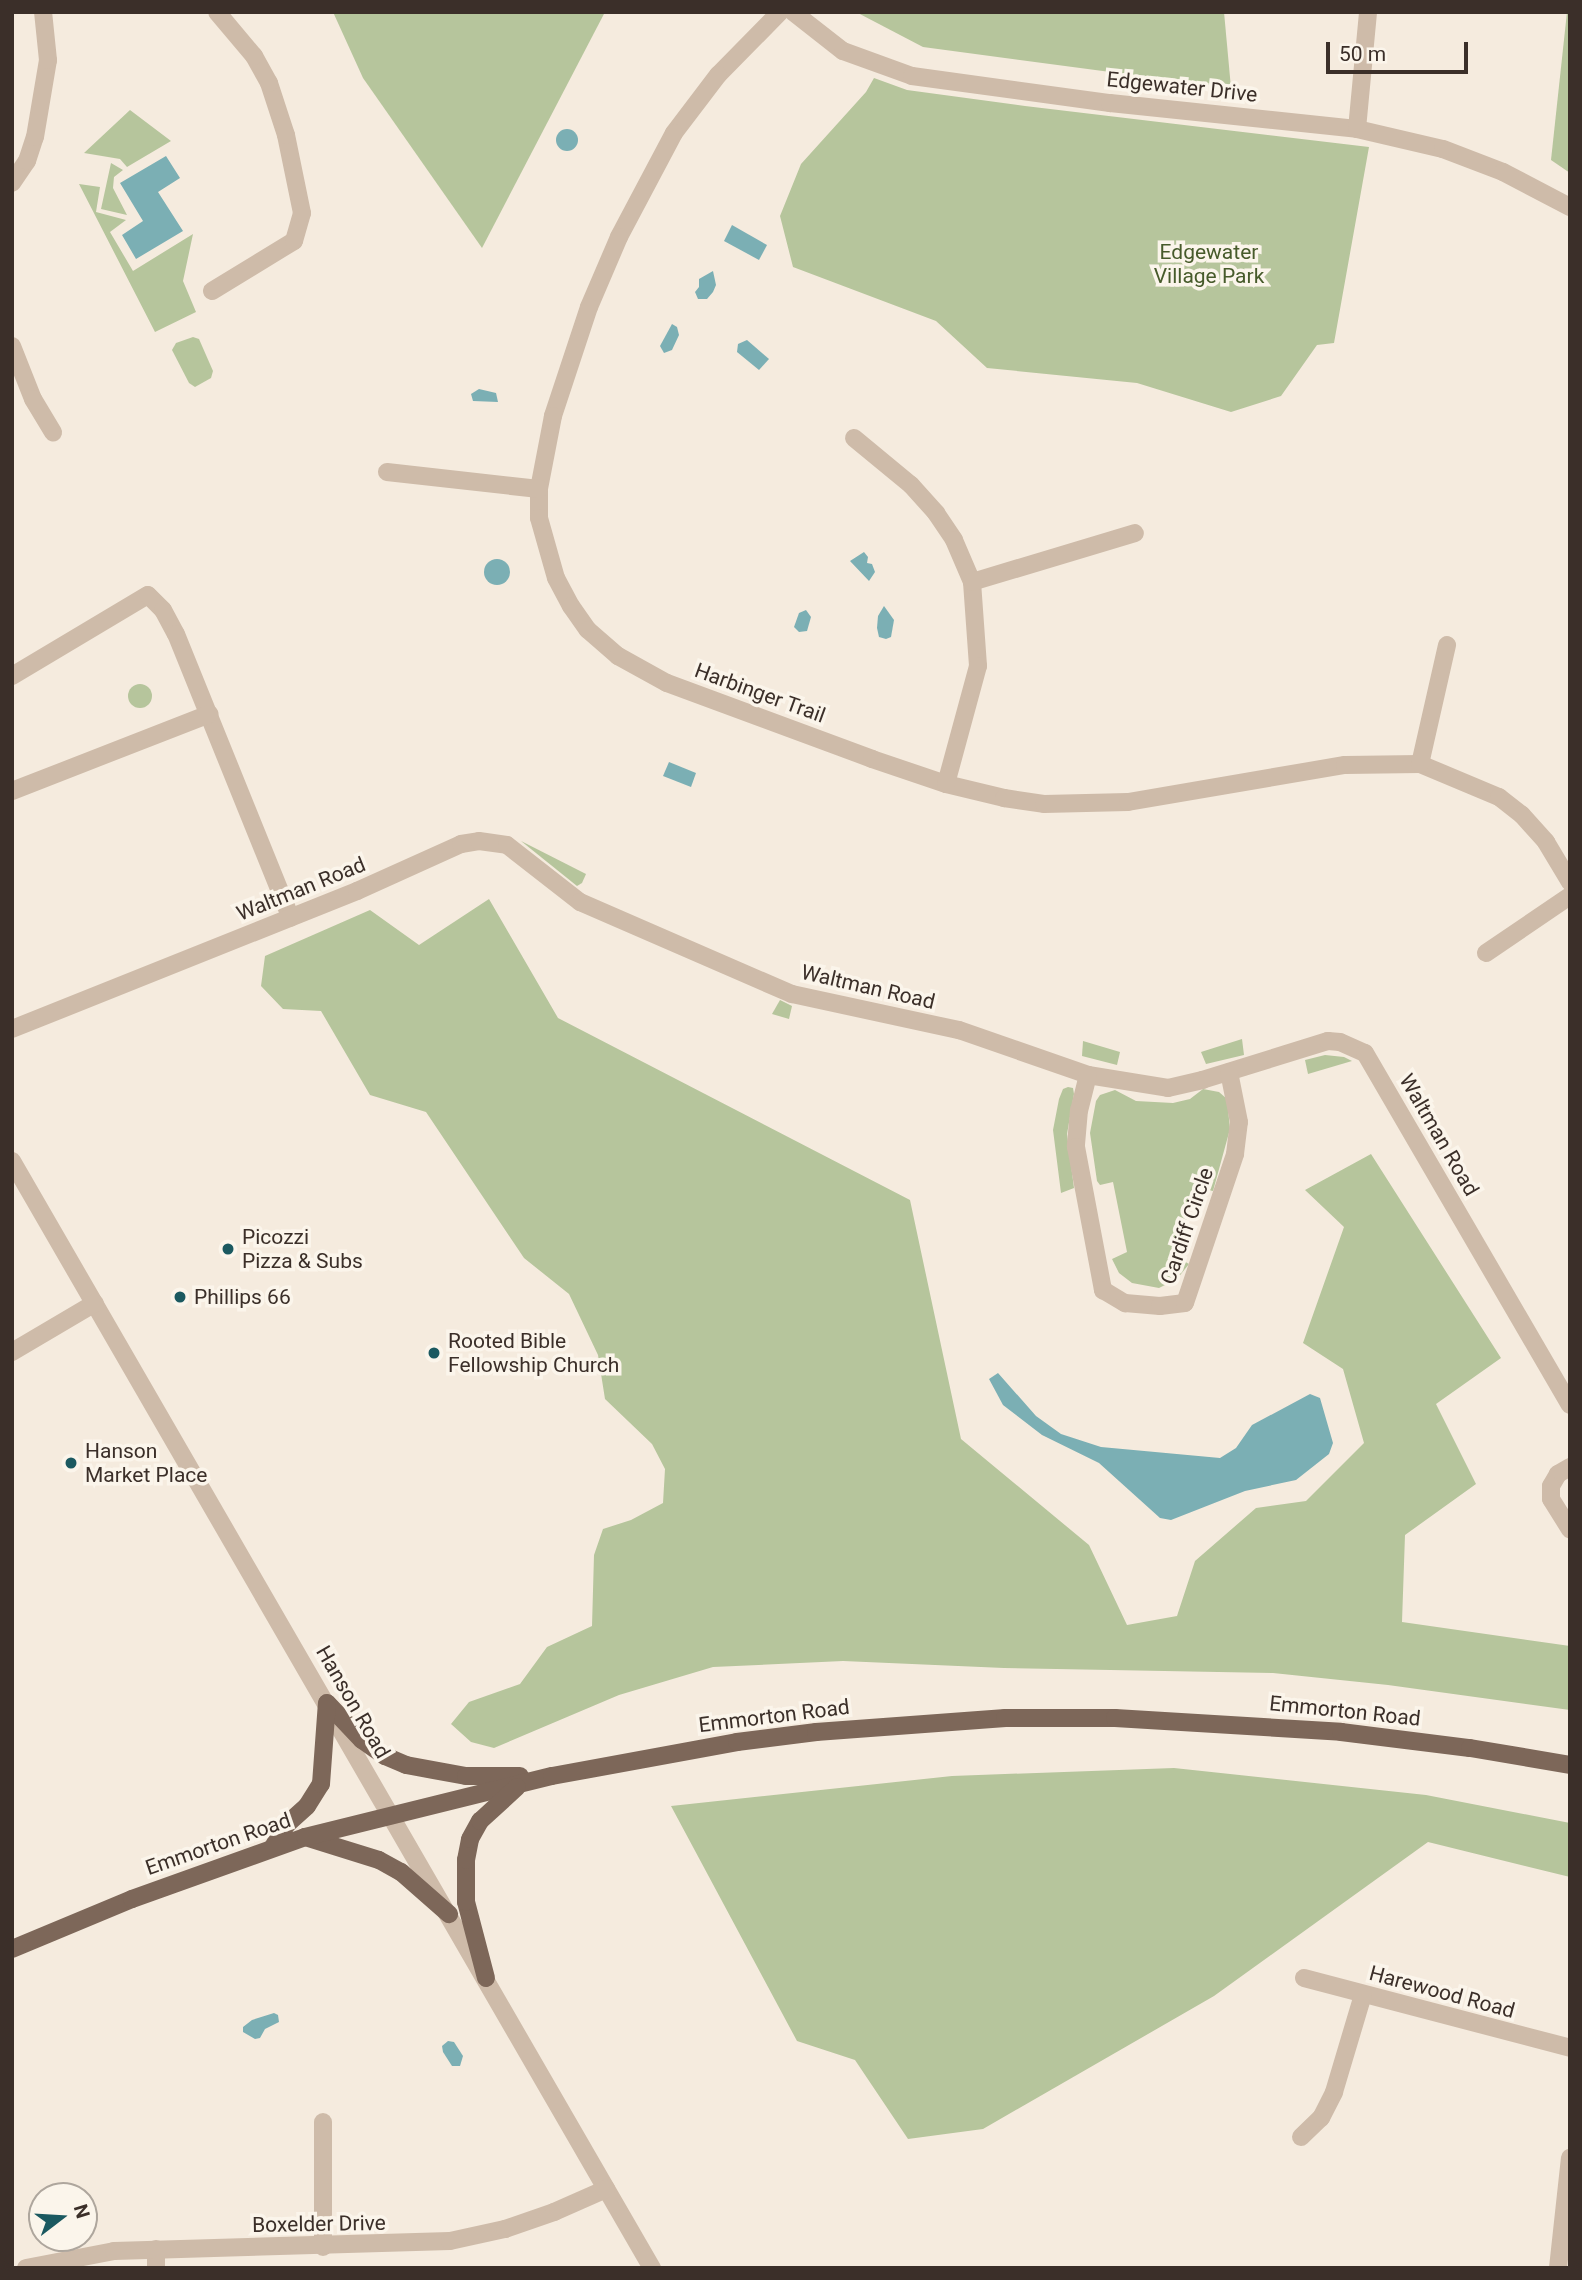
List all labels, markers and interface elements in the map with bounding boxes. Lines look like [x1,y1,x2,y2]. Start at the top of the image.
scale bar [1330,28,1472,72]
text: 50 m [1339,42,1386,66]
street label: Edgewater Drive [1105,67,1259,107]
park label: Edgewater Village Park [1154,239,1264,289]
street label: Harbinger Trail [691,658,829,728]
street label: Waltman Road [233,852,369,926]
street label: Waltman Road [799,959,937,1015]
street label: Waltman Road [1394,1070,1484,1200]
street label: Cardiff Circle [1155,1164,1219,1288]
place label: Picozzi Pizza & Subs [242,1224,363,1274]
marker: Picozzi Pizza & Subs [220,1241,236,1257]
place label: Phillips 66 [194,1284,291,1310]
marker: Phillips 66 [172,1289,188,1305]
place label: Rooted Bible Fellowship Church [448,1328,619,1378]
marker: Rooted Bible Fellowship Church [426,1345,442,1361]
place label: Hanson Market Place [85,1438,207,1488]
marker: Hanson Market Place [63,1455,79,1471]
street label: Hanson Road [311,1641,395,1763]
street label: Emmorton Road [1268,1691,1422,1731]
street label: Emmorton Road [697,1694,851,1738]
street label: Emmorton Road [142,1807,294,1881]
street label: Harewood Road [1367,1960,1517,2024]
north arrow [28,2182,98,2252]
text: N [69,2202,95,2221]
street label: Boxelder Drive [252,2210,386,2238]

